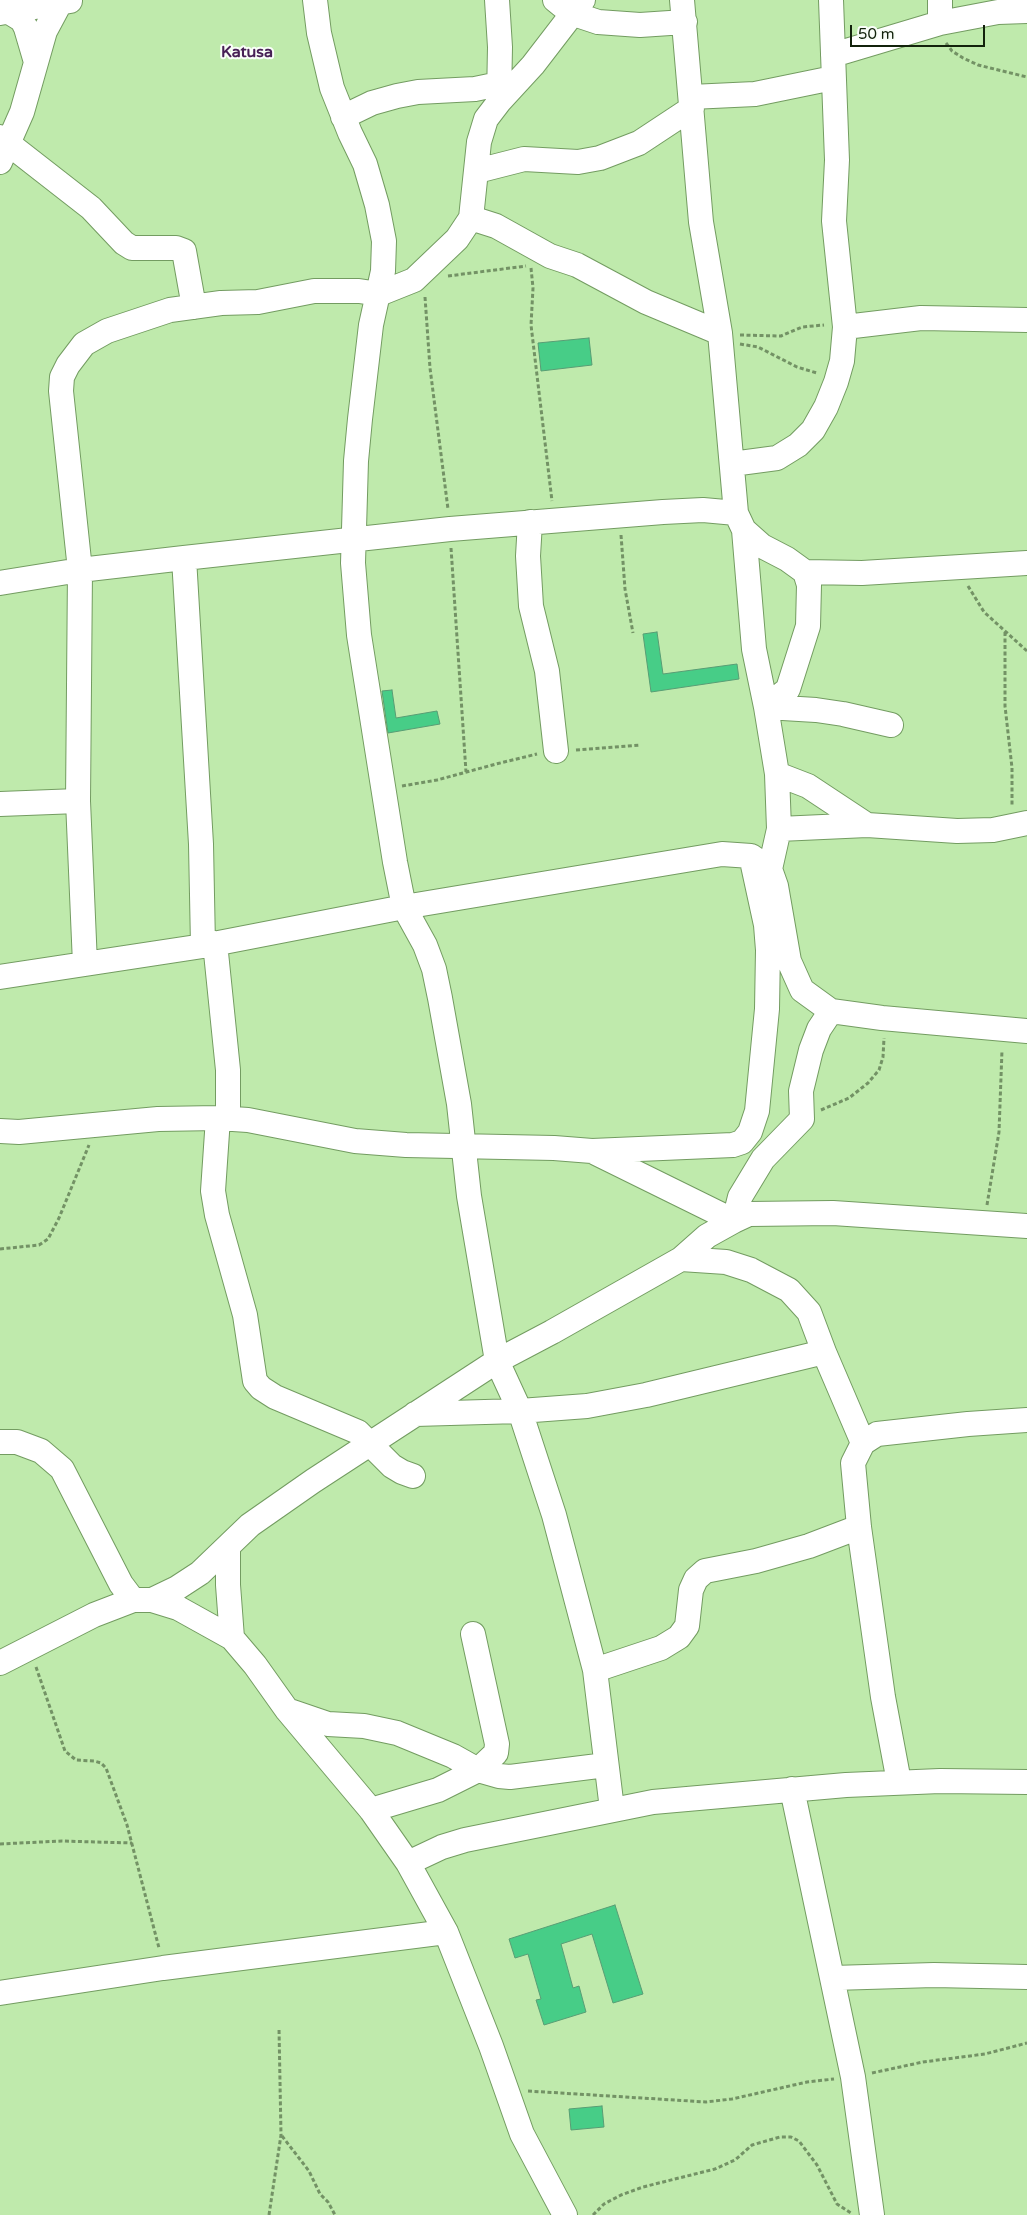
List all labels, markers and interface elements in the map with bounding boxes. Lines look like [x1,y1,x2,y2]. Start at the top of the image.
scale bar [852,15,987,47]
text: 50 m [858,25,895,43]
district label: Katusa [221,43,273,63]

